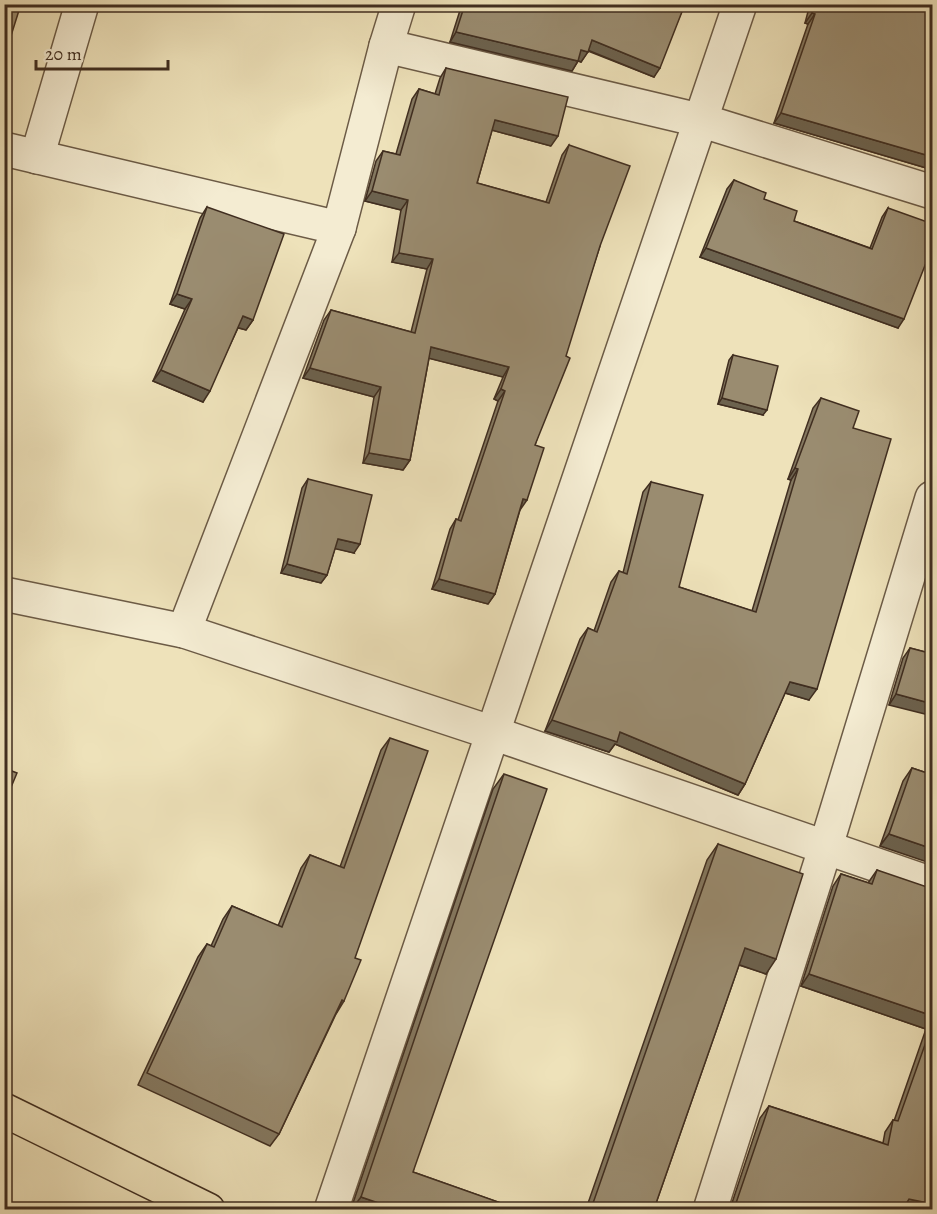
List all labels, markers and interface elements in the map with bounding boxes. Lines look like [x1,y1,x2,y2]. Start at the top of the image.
scale bar [36,33,168,71]
text: 20 m [45,42,82,66]

